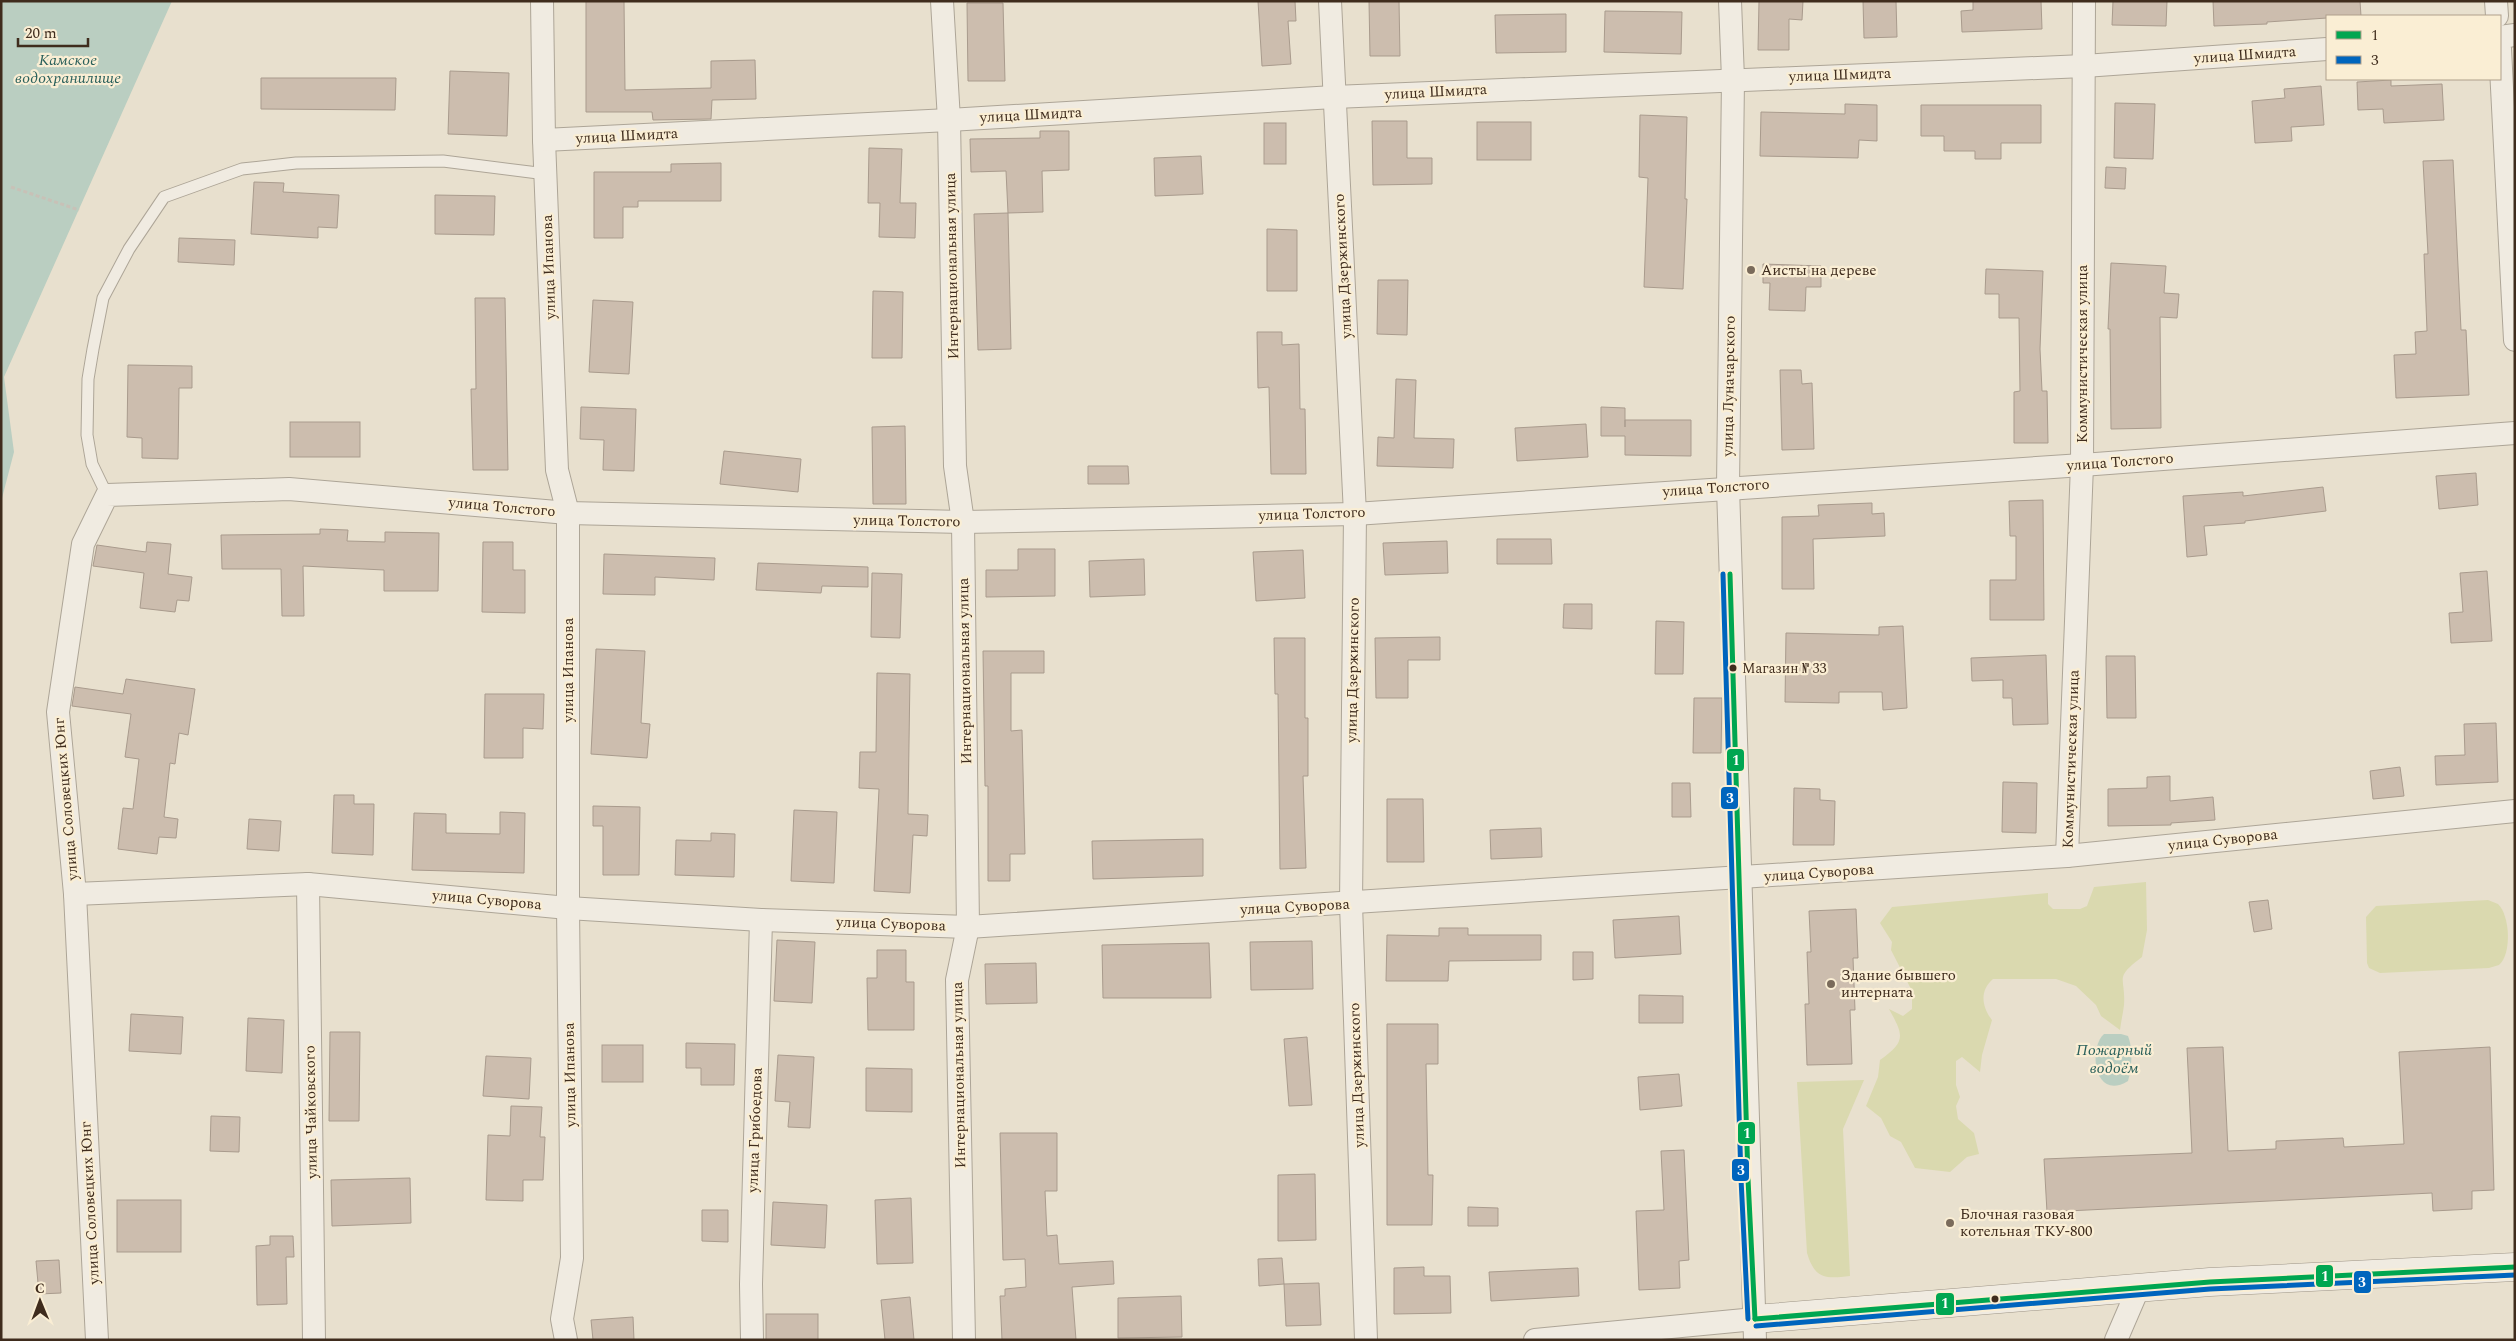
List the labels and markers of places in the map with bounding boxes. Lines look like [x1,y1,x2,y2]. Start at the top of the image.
place label: Аисты на дереве [1761,259,1877,282]
marker: Аисты на дереве [1745,264,1757,276]
place label: Магазин № 33 [1742,658,1826,679]
marker: Магазин № 33 [1728,663,1738,673]
place label: Здание бывшего интерната [1841,964,1956,1004]
marker: Здание бывшего интерната [1825,978,1837,990]
place label: Блочная газовая котельная ТКУ-800 [1960,1203,2093,1243]
marker: Блочная газовая котельная ТКУ-800 [1944,1217,1956,1229]
unlabelled marker [1990,1294,2000,1304]

